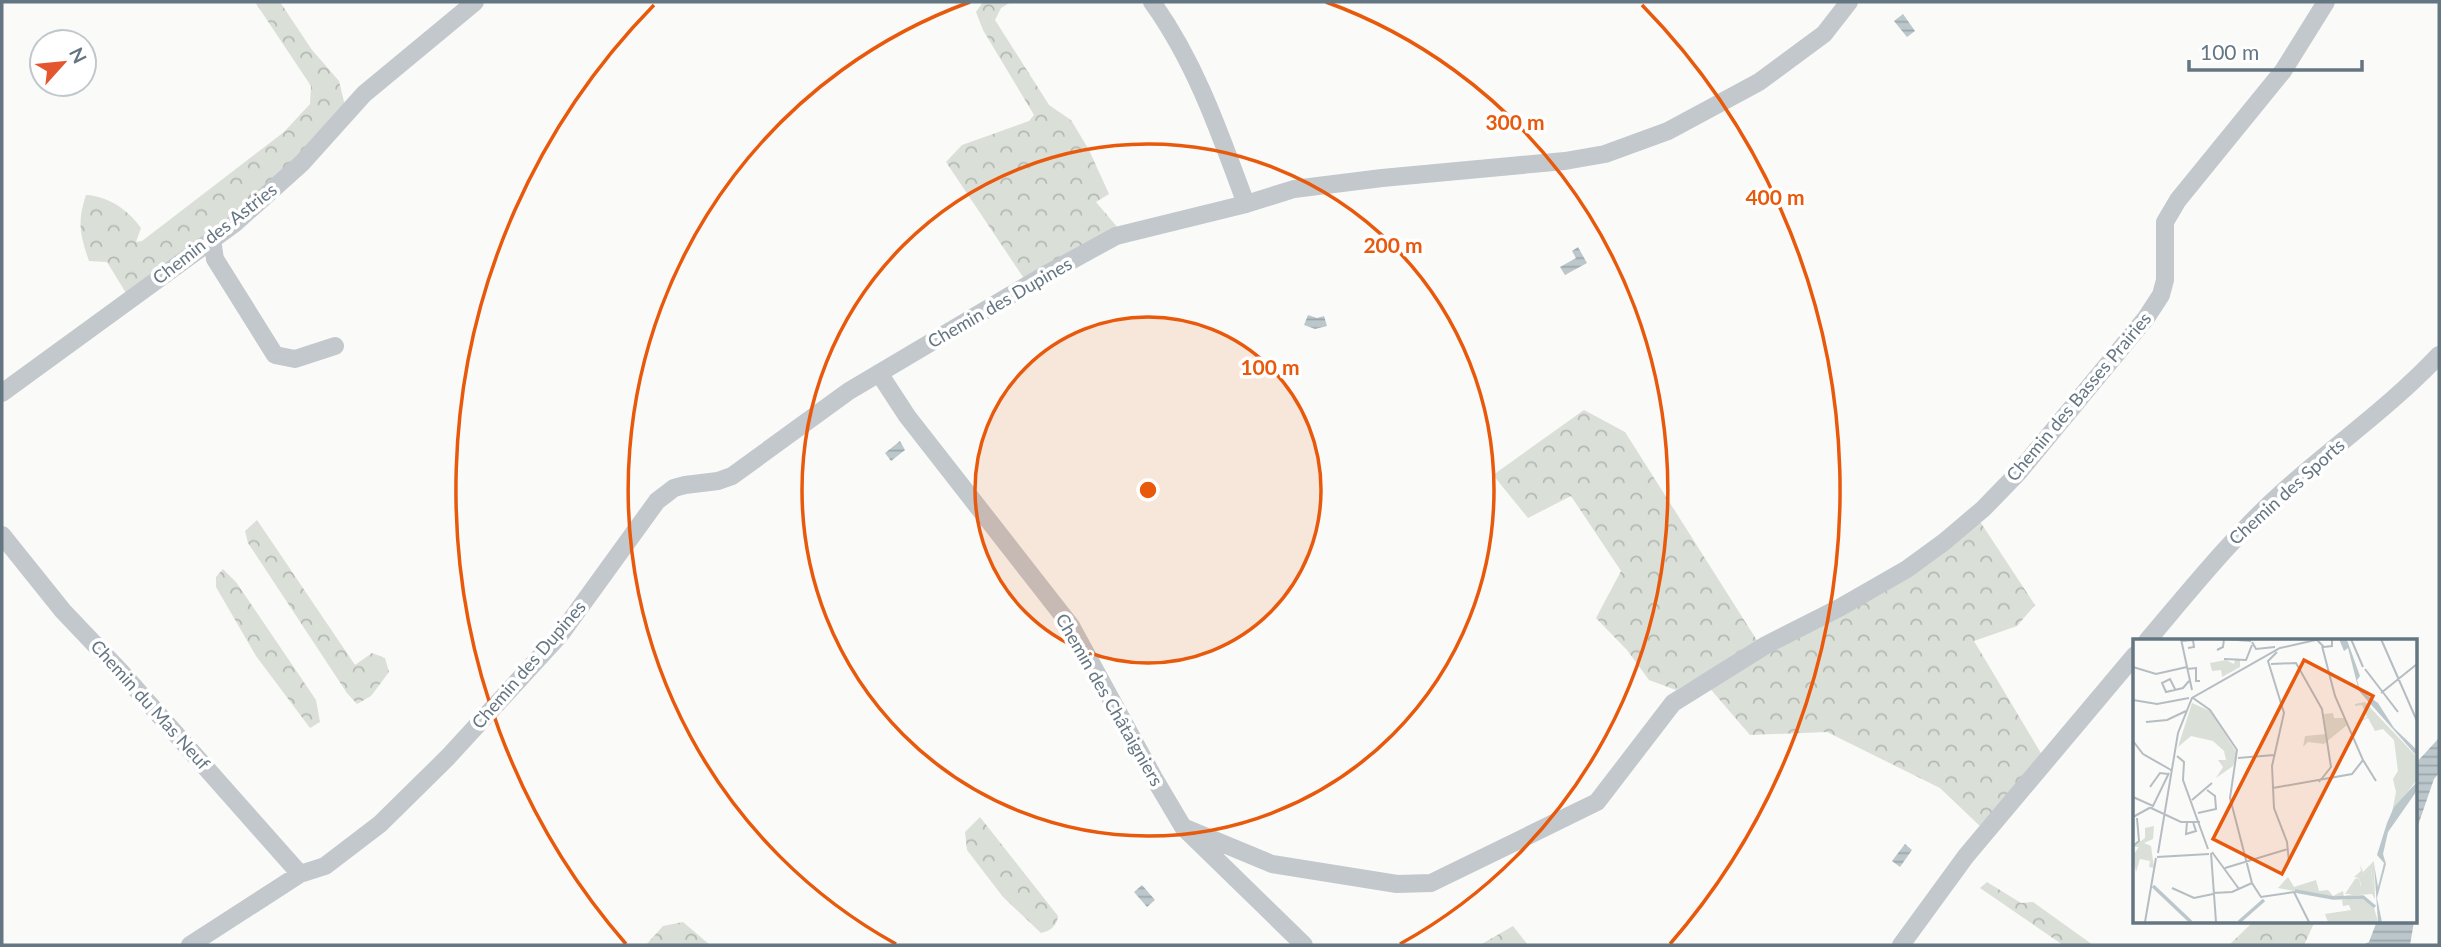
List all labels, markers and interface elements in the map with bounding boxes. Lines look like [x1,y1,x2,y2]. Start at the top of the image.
north arrow [28,28,98,98]
scale bar [2189,28,2362,72]
text: 100 m [2200,39,2259,64]
text: N [65,43,92,67]
text: 300 m [1485,109,1545,134]
street label: Chemin des Astries [148,178,281,288]
text: 400 m [1745,184,1805,209]
text: 200 m [1363,232,1423,257]
street label: Chemin des Dupines [924,252,1076,352]
street label: Chemin des Basses Prairies [2001,307,2155,485]
text: 100 m [1240,354,1300,379]
street label: Chemin des Sports [2224,433,2349,549]
centre of rings [1136,478,1160,502]
street label: Chemin des Dupines [467,596,590,733]
street label: Chemin des Châtaigniers [1051,609,1168,790]
street label: Chemin du Mas Neuf [87,635,215,774]
inset map [2133,639,2416,922]

